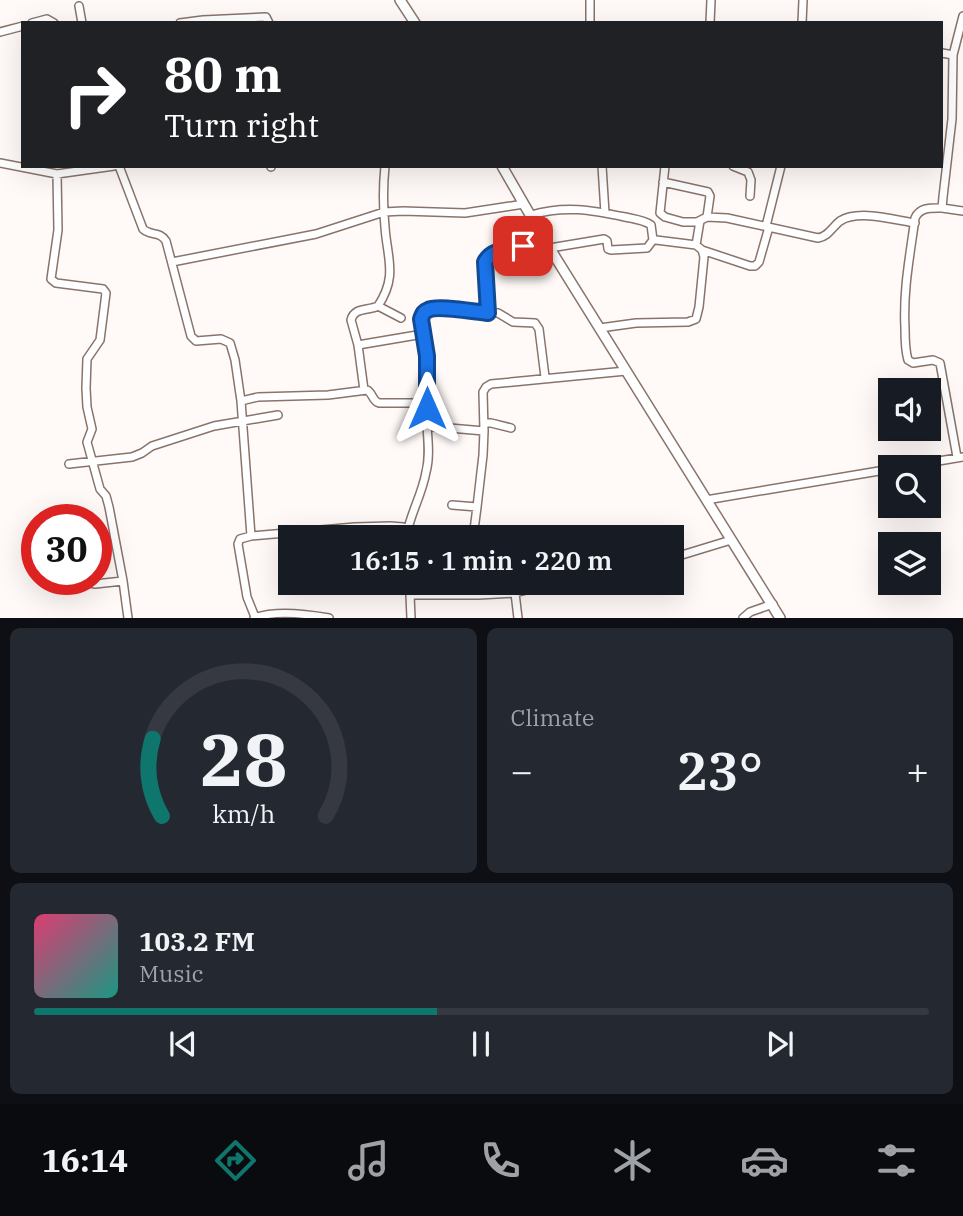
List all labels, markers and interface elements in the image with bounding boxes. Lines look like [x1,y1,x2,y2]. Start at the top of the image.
text: 80 m [164,42,282,105]
icon: right [49,49,140,140]
text: Turn right [164,104,319,146]
pin [493,216,553,276]
icon: arrive [504,227,542,265]
position arrow [390,371,464,445]
map controls [878,378,941,595]
button: sound [878,378,941,441]
button: search [878,455,941,518]
speed limit sign: 30 [21,504,112,595]
button: layers [878,532,941,595]
text: 16:15 · 1 min · 220 m [350,543,612,577]
text: Climate [511,702,594,732]
text: 28 [200,712,287,807]
text: 23° [676,737,763,804]
text: − [511,746,533,795]
text: + [906,746,929,795]
text: km/h [212,797,275,830]
text: 103.2 FM [139,924,255,958]
text: Music [139,958,204,988]
icon: previous [164,1025,202,1063]
icon: pause [462,1025,500,1063]
icon: next [761,1025,799,1063]
icon: directions [211,1136,260,1185]
icon: music [344,1136,393,1185]
icon: phone [476,1136,525,1185]
icon: climate [608,1136,657,1185]
icon: car [740,1136,789,1185]
icon: filters [872,1136,921,1185]
text: 16:14 [42,1139,128,1181]

